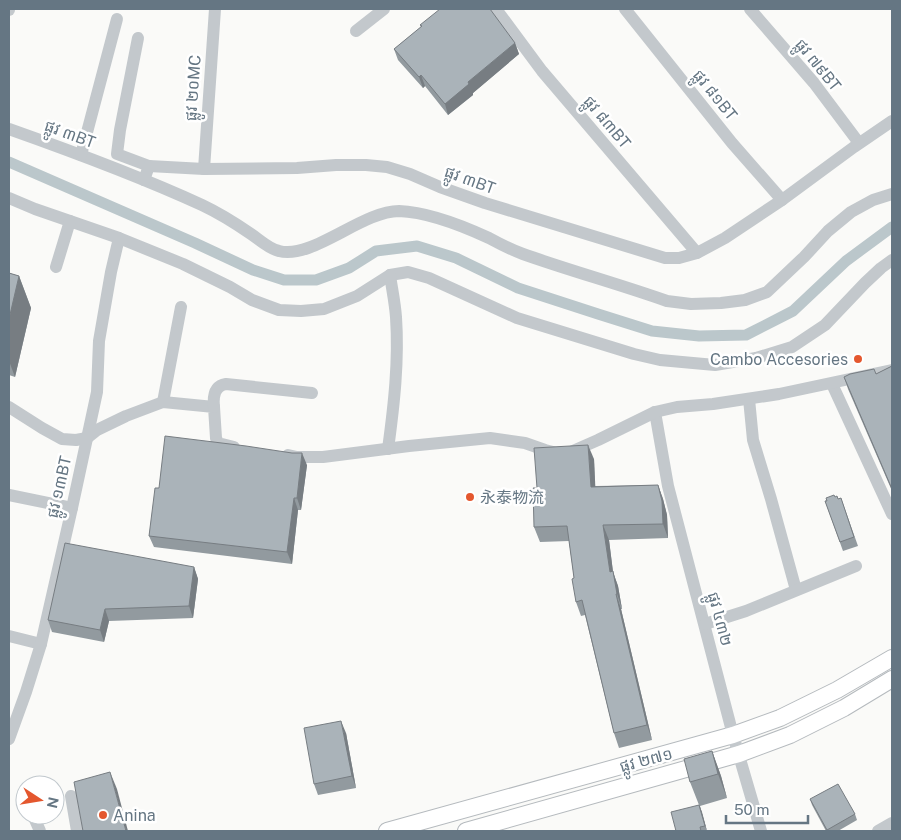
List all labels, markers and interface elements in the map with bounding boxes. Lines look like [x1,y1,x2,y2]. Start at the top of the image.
street label: ផ្លូវ ៧៩BT [787,35,845,98]
street label: ផ្លូវ ២០MC [181,54,210,122]
street label: ផ្លូវ ៨១BT [685,66,741,127]
street label: ផ្លូវ ៨៣BT [576,92,635,156]
street label: ផ្លូវ ៣BT [40,116,99,157]
street label: ផ្លូវ ៣BT [440,162,499,203]
place label: Cambo Accesories [710,350,848,369]
marker: Cambo Accesories [852,353,864,365]
street label: ផ្លូវ ១៣BT [43,454,80,521]
place label: 永泰物流 [480,488,544,507]
marker: 永泰物流 [464,491,476,503]
street label: ផ្លូវ ៤៣២ [699,590,736,649]
street label: ផ្លូវ ២៧១ [617,744,676,781]
north arrow [15,775,65,825]
scale bar [726,792,808,824]
text: N [44,796,62,810]
text: 50 m [734,801,769,818]
place label: Anina [113,806,156,825]
marker: Anina [97,809,109,821]

